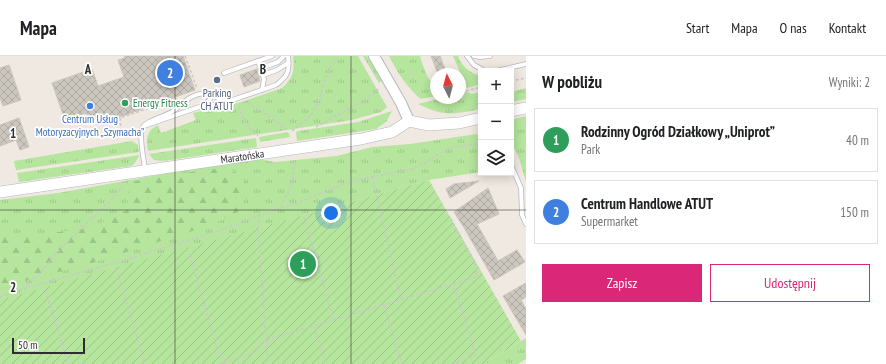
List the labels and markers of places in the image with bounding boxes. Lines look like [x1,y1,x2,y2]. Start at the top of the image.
pin: 2 [157,58,183,88]
marker: Parking CH ATUT [212,75,222,85]
place label: Parking CH ATUT [200,86,234,113]
place label: Energy Fitness [133,96,188,110]
marker: Energy Fitness [120,98,130,108]
marker: Centrum Usług Motoryzacyjnych „Szymacha” [85,101,95,111]
place label: Centrum Usług Motoryzacyjnych „Szymacha” [36,112,144,139]
pin: 1 [290,249,316,279]

